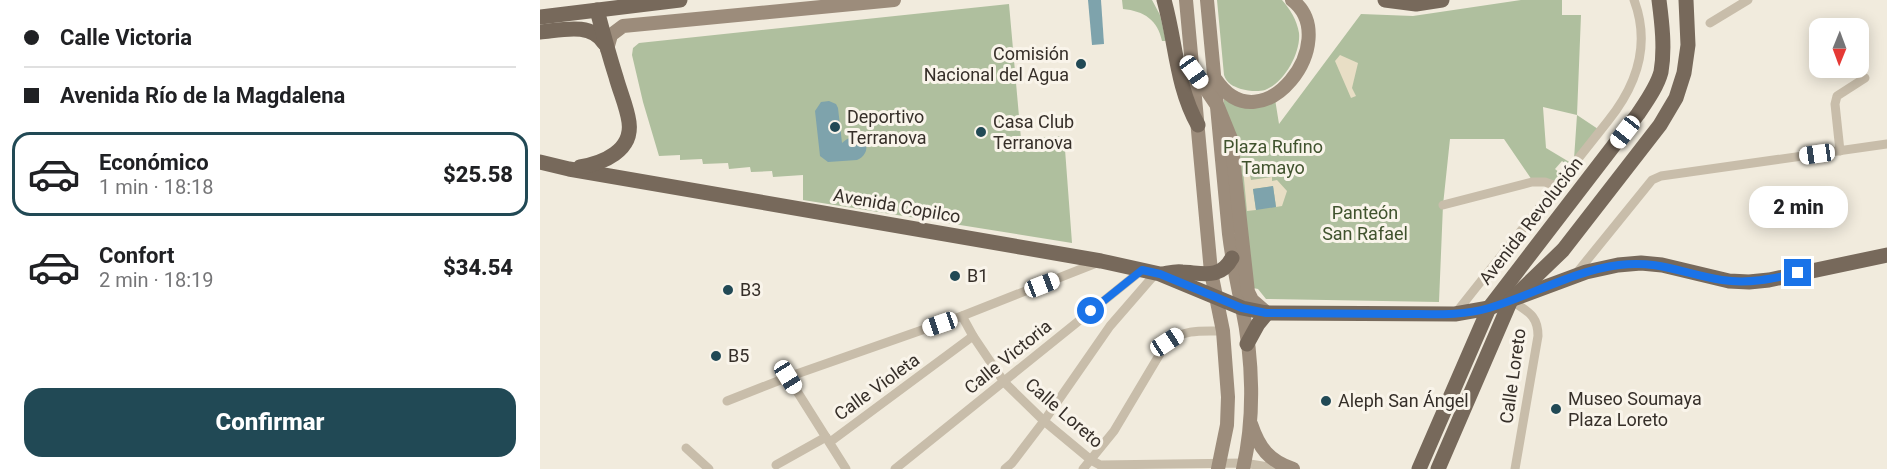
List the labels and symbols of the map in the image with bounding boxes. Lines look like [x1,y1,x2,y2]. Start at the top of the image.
north arrow [1809,18,1869,78]
place label: Comisión Nacional del Agua [924,43,1069,85]
car [1176,52,1212,92]
marker: Comisión Nacional del Agua [1074,57,1088,71]
place label: Deportivo Terranova [847,106,927,148]
place label: Casa Club Terranova [993,111,1074,153]
car [1607,112,1643,152]
marker: Deportivo Terranova [828,120,842,134]
marker: Casa Club Terranova [974,125,988,139]
park label: Plaza Rufino Tamayo [1223,136,1323,178]
car [1798,143,1836,165]
street label: Avenida Revolución [1474,153,1587,289]
street label: Avenida Copilco [832,184,962,227]
callout: 2 min [1748,186,1848,228]
park label: Panteón San Rafael [1322,202,1408,244]
route end [1784,259,1811,286]
place label: B1 [967,265,988,286]
marker: B1 [948,269,962,283]
car [1022,270,1062,300]
place label: B3 [740,279,761,300]
marker: B3 [721,283,735,297]
route start [1077,297,1104,324]
car [920,310,960,338]
street label: Calle Victoria [960,315,1055,398]
car [1147,325,1187,359]
street label: Calle Loreto [1495,327,1530,425]
place label: B5 [728,345,749,366]
marker: B5 [709,349,723,363]
street label: Calle Violeta [830,349,923,424]
car [771,357,805,397]
street label: Calle Loreto [1021,373,1107,452]
place label: Museo Soumaya Plaza Loreto [1568,388,1702,430]
place label: Aleph San Ángel [1338,390,1469,411]
marker: Aleph San Ángel [1319,394,1333,408]
marker: Museo Soumaya Plaza Loreto [1549,402,1563,416]

